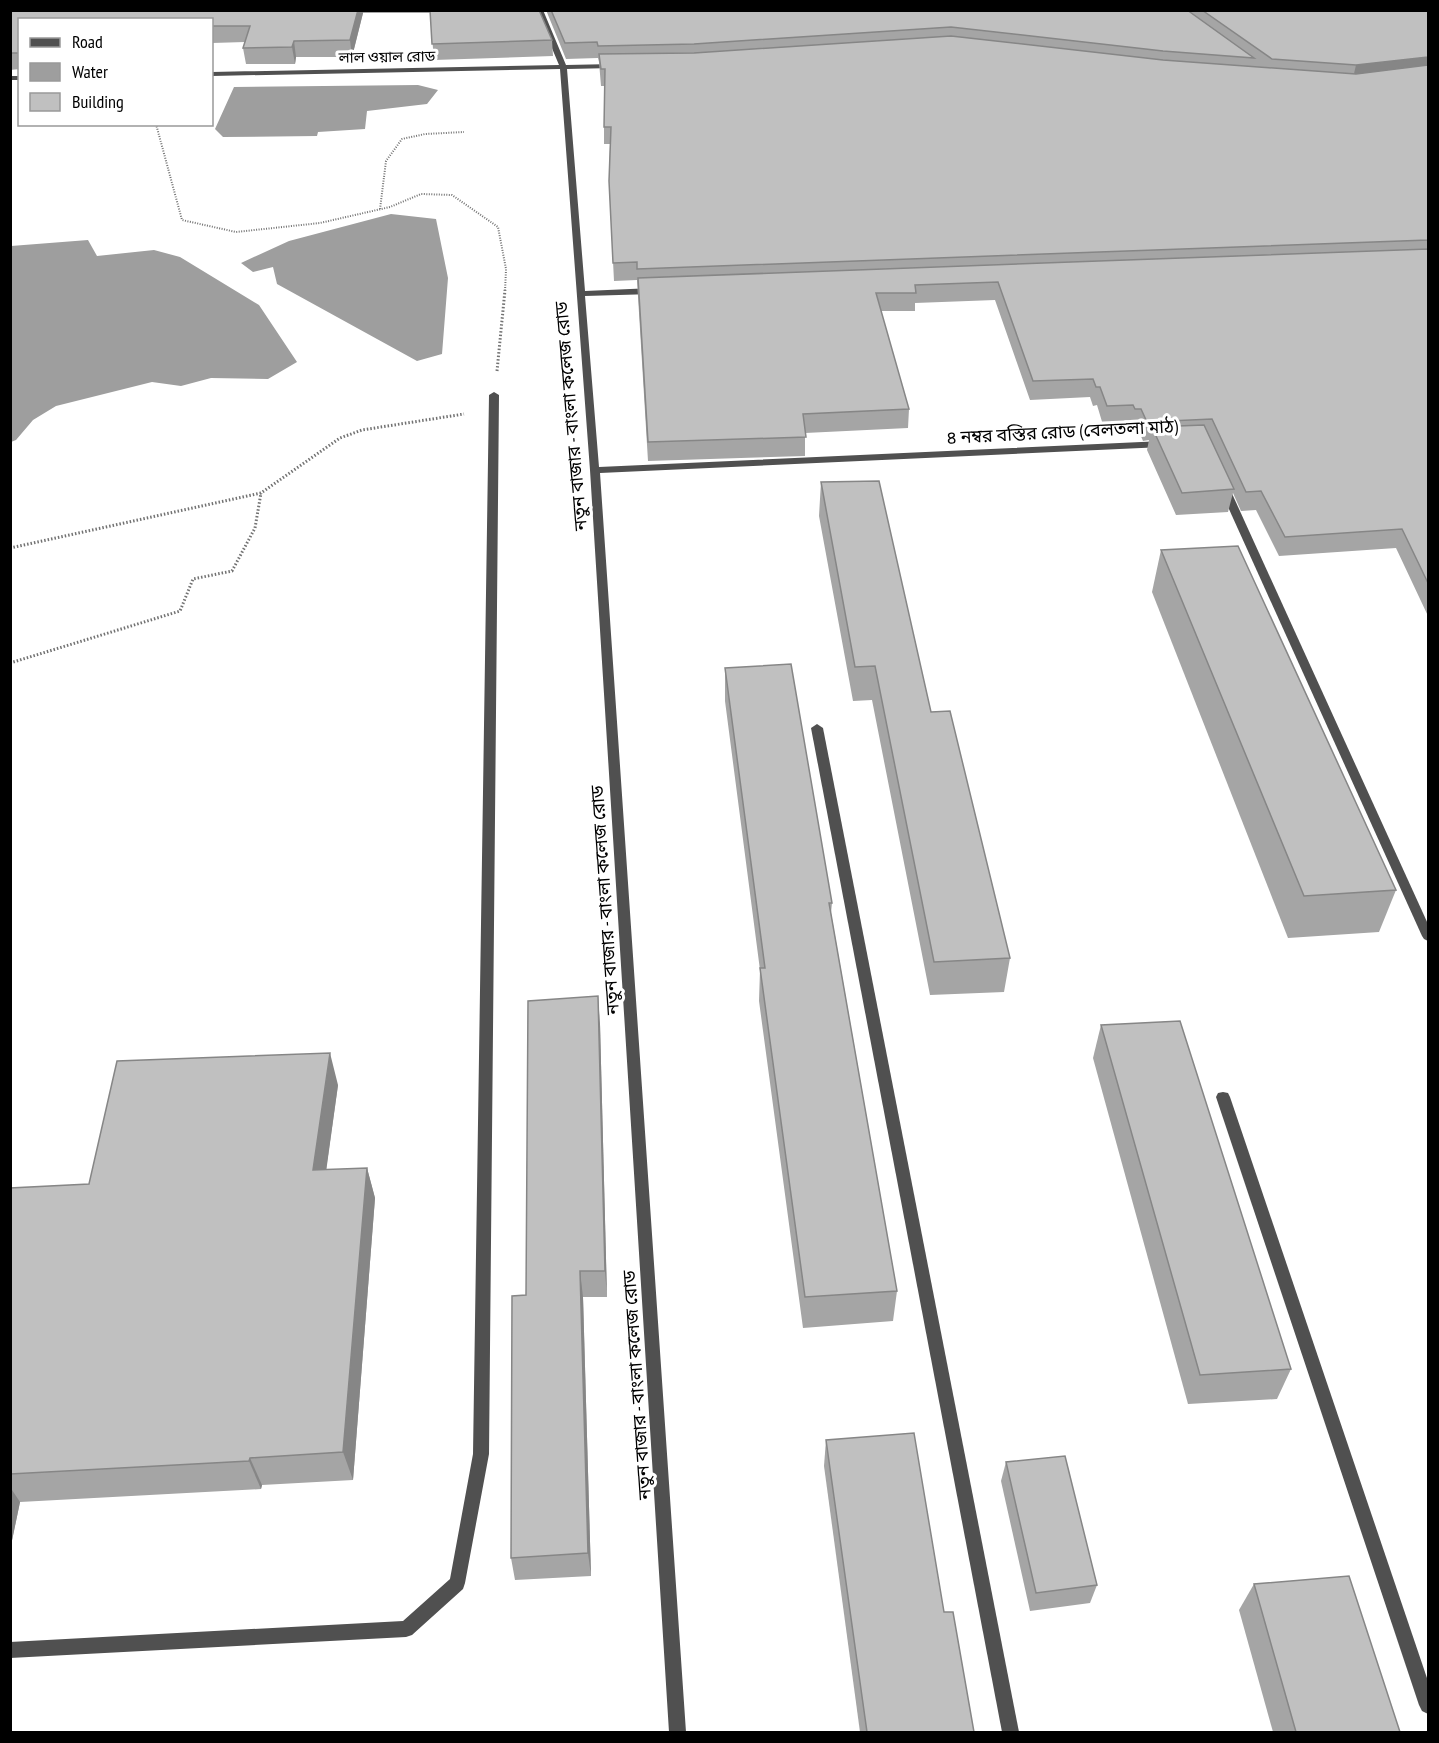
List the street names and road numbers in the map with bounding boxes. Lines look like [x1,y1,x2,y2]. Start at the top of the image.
street label: লাল ওয়াল রোড [337,46,436,67]
street label: নতুন বাজার - বাংলা কলেজ রোড [549,300,592,532]
street label: ৪ নম্বর বস্তির রোড (বেলতলা মাঠ) [945,414,1179,449]
street label: নতুন বাজার - বাংলা কলেজ রোড [585,784,624,1016]
street label: নতুন বাজার - বাংলা কলেজ রোড [617,1269,656,1501]

